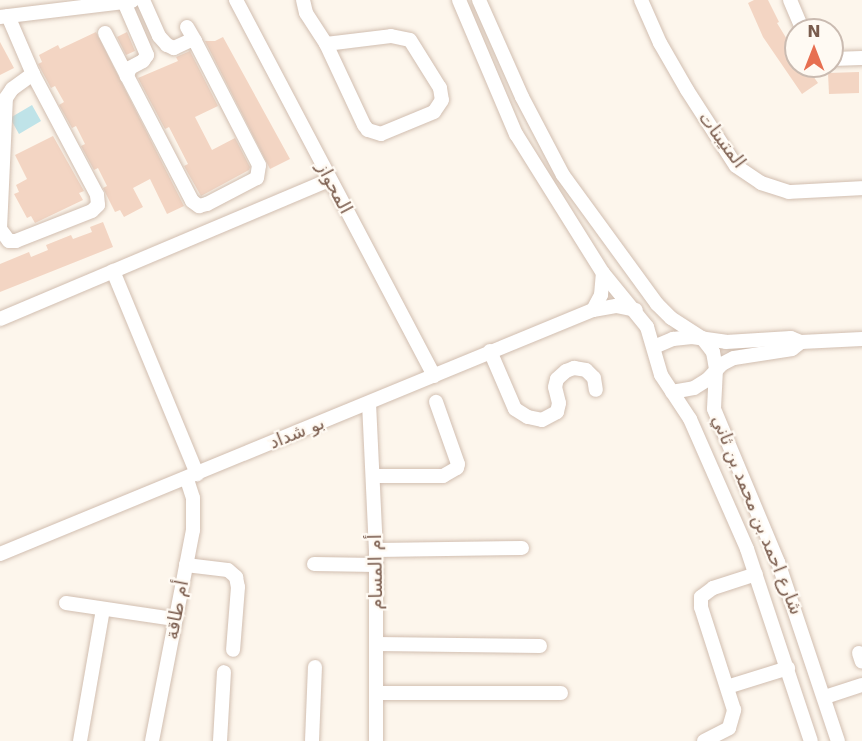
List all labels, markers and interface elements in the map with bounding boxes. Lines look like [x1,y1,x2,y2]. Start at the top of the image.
north arrow [784,18,844,78]
text: N [807,22,821,41]
street label: المتيبنات [694,108,750,172]
street label: المحواز [311,158,357,218]
street label: بو شداد [266,412,328,454]
street label: شارع احمد بن محمد بن ثاني [707,412,807,618]
street label: أم المسام [365,534,387,610]
street label: أم طاقة [161,579,193,641]

